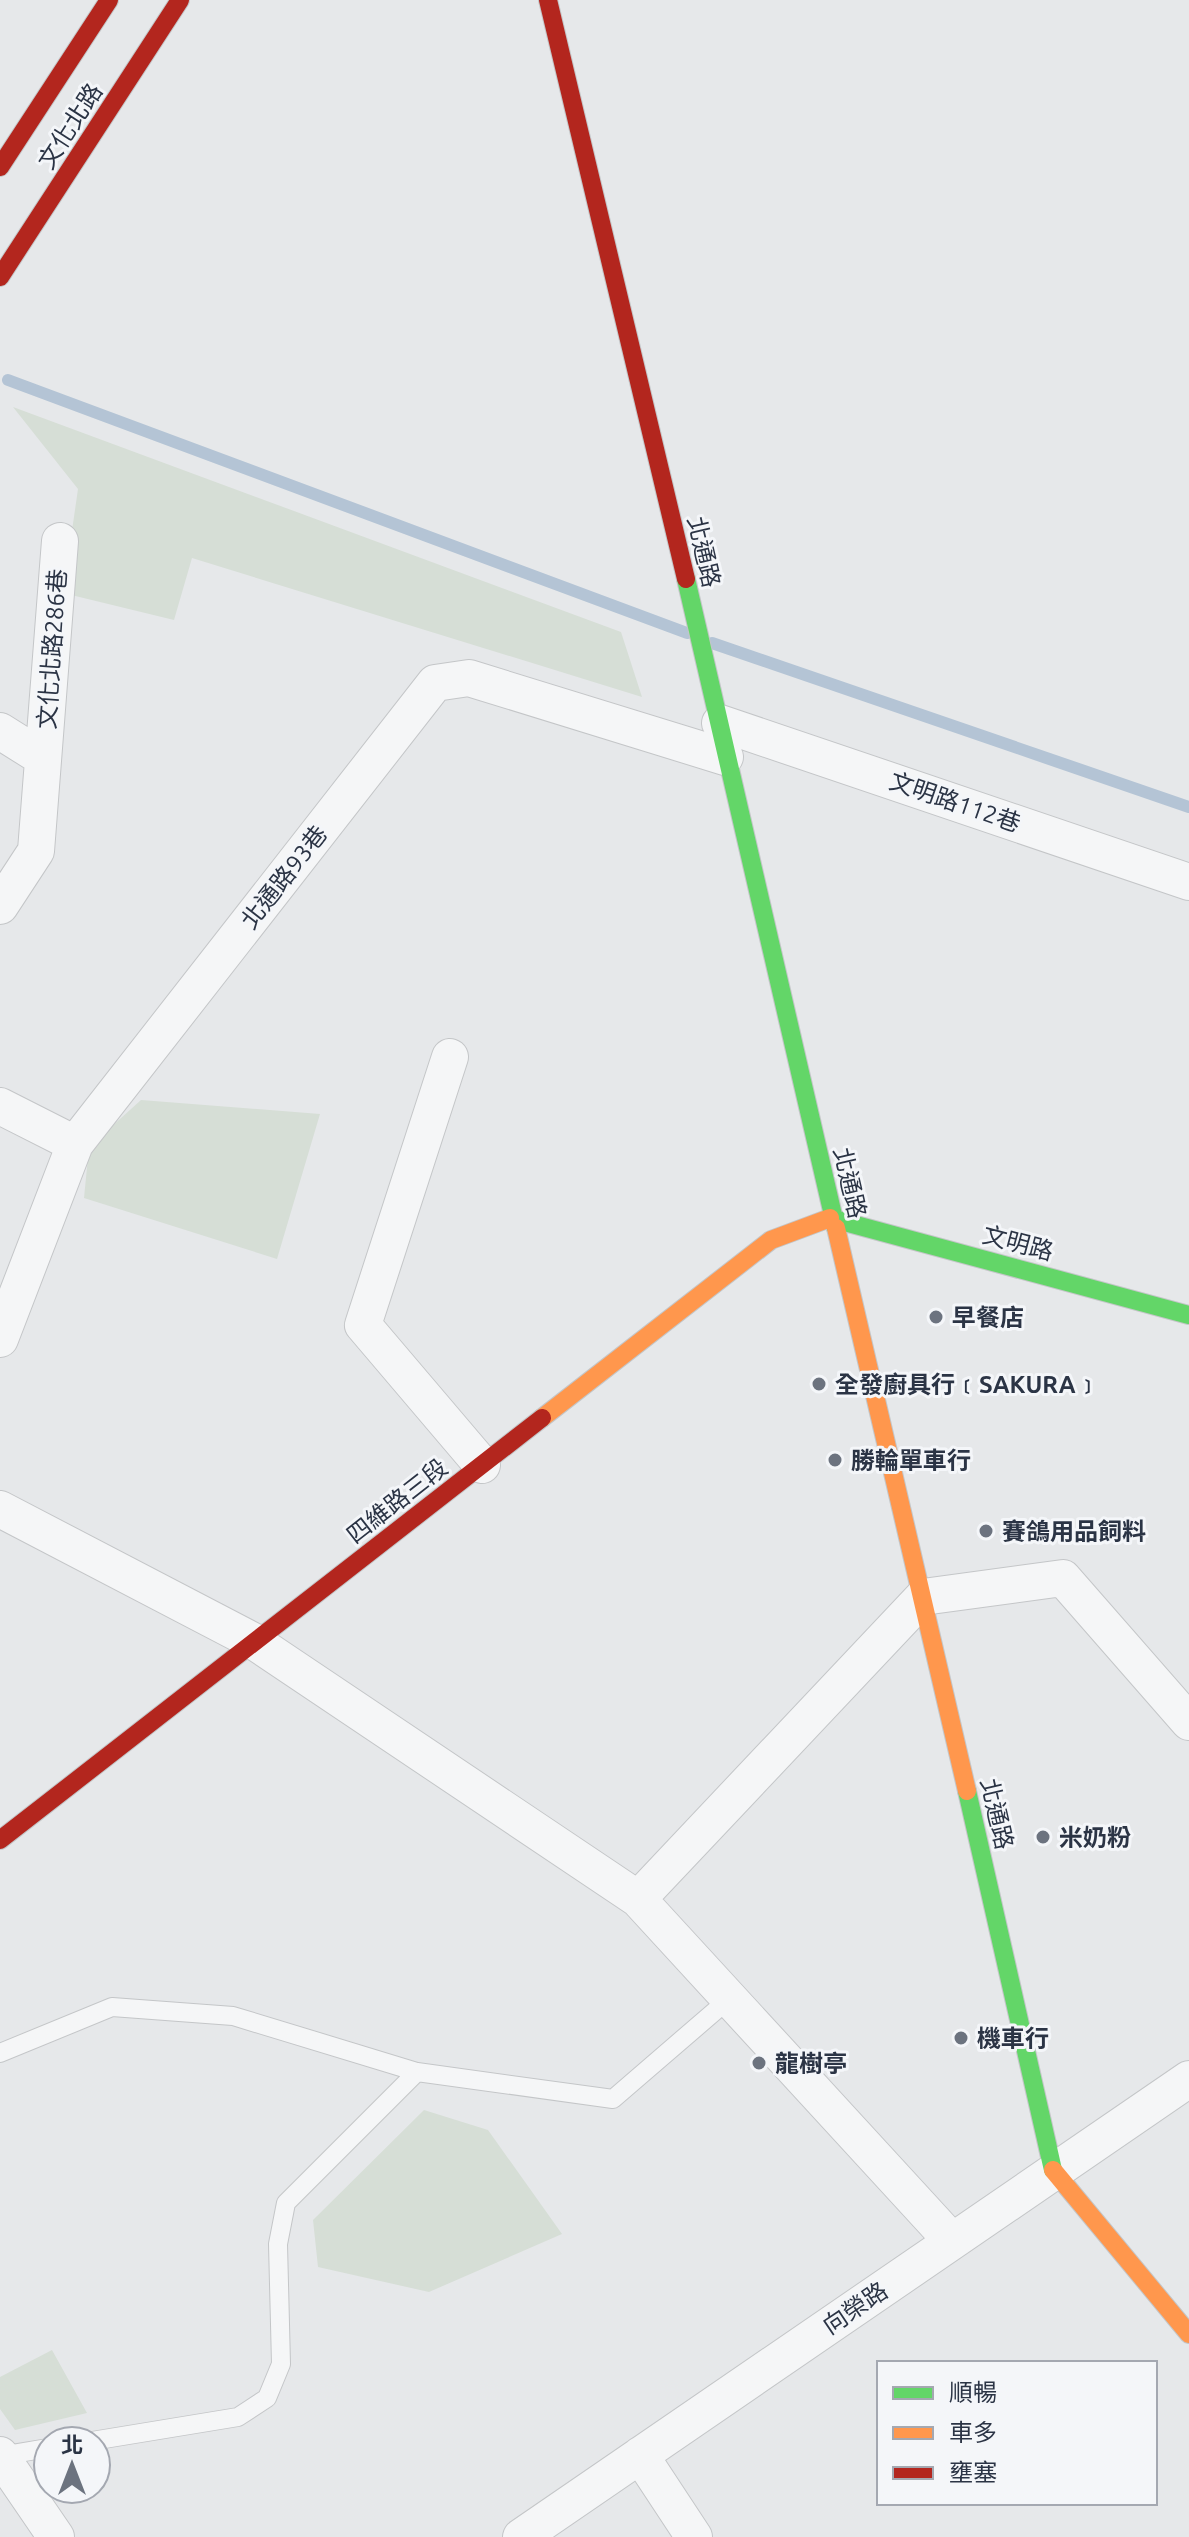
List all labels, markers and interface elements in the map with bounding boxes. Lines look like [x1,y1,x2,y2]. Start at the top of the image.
street label: 文化北路 [33,78,107,174]
street label: 北通路 [683,514,725,590]
street label: 文化北路286巷 [33,568,71,730]
street label: 文明路112巷 [886,767,1024,837]
street label: 北通路93巷 [235,820,333,934]
street label: 北通路 [829,1145,871,1221]
street label: 文明路 [980,1221,1056,1265]
place label: 早餐店 [952,1304,1024,1331]
marker: 早餐店 [927,1308,945,1326]
place label: 全發廚具行﹝SAKURA﹞ [835,1371,1100,1398]
marker: 全發廚具行﹝SAKURA﹞ [810,1375,828,1393]
place label: 勝輪單車行 [851,1447,971,1474]
marker: 勝輪單車行 [826,1451,844,1469]
street label: 四維路三段 [341,1453,453,1549]
place label: 賽鴿用品飼料 [1002,1518,1146,1545]
marker: 賽鴿用品飼料 [977,1522,995,1540]
street label: 北通路 [976,1776,1018,1852]
place label: 米奶粉 [1059,1824,1131,1851]
marker: 米奶粉 [1034,1828,1052,1846]
place label: 機車行 [977,2025,1049,2052]
marker: 機車行 [952,2029,970,2047]
place label: 龍樹亭 [775,2050,847,2077]
marker: 龍樹亭 [750,2054,768,2072]
street label: 向榮路 [818,2277,892,2339]
legend [877,2361,1157,2505]
text: 順暢 [949,2379,997,2406]
text: 車多 [949,2419,997,2446]
north arrow [32,2425,112,2505]
text: 北 [61,2432,83,2457]
text: 壅塞 [949,2459,997,2486]

